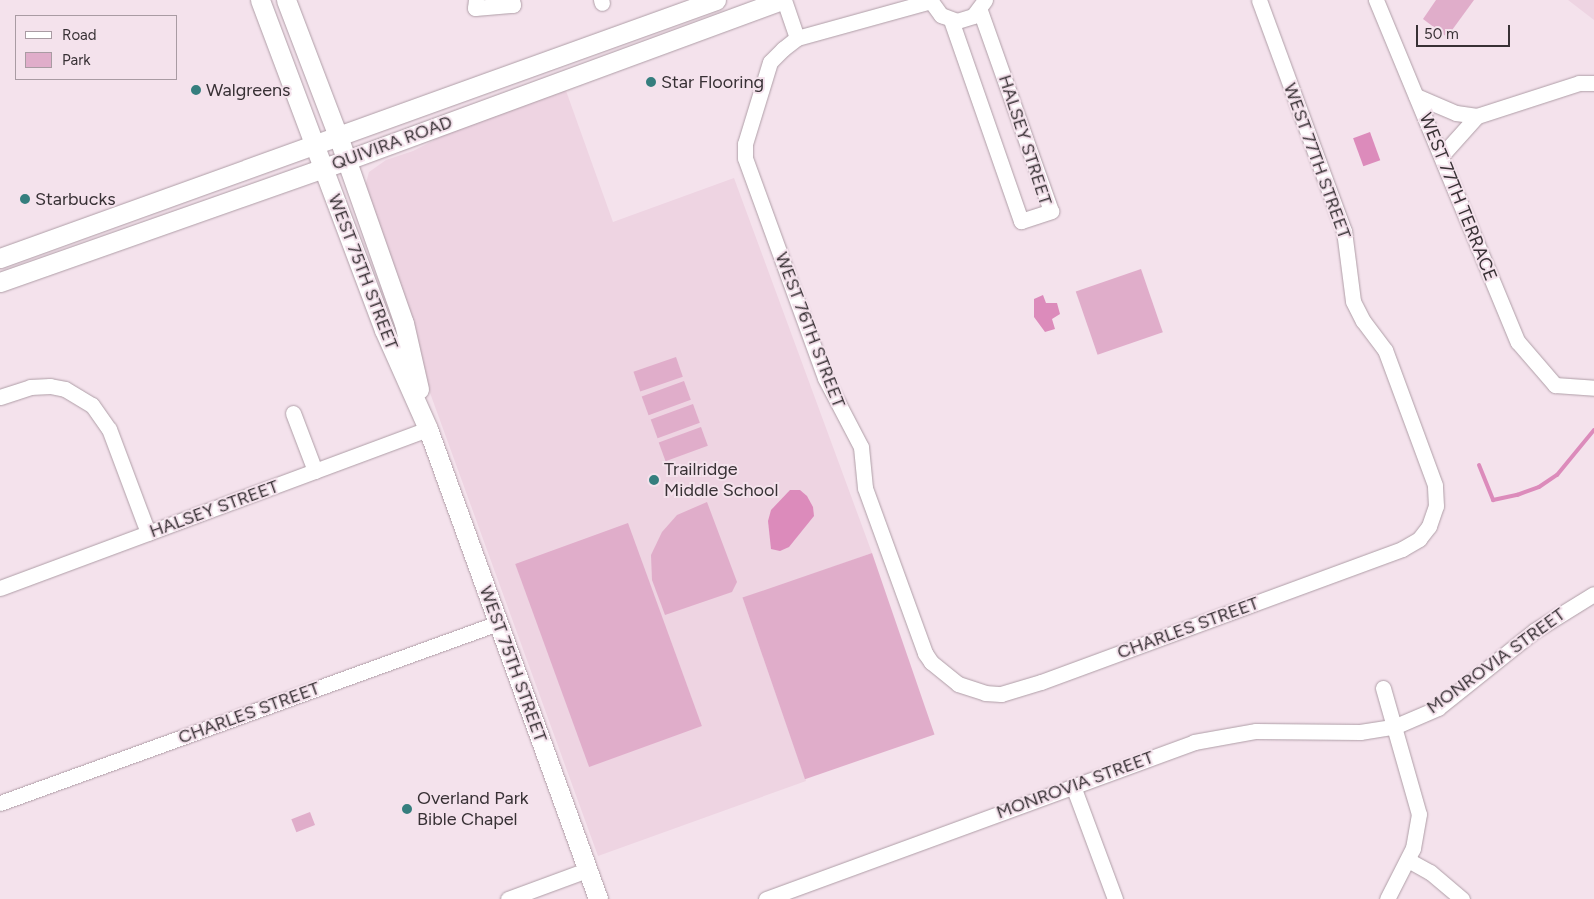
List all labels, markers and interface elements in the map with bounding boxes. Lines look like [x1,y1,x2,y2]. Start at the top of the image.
legend [15,15,178,80]
scale bar [1419,15,1513,47]
text: 50 m [1424,25,1459,43]
text: Road [62,26,97,44]
text: Park [62,51,91,69]
place label: Star Flooring [661,71,764,93]
street label: HALSEY STREET [994,72,1056,208]
marker: Star Flooring [645,76,657,88]
place label: Walgreens [206,79,290,101]
street label: WEST 77TH STREET [1279,80,1355,242]
marker: Walgreens [190,84,202,96]
street label: WEST 77TH TERRACE [1414,110,1502,284]
street label: QUIVIRA ROAD [329,111,455,175]
place label: Starbucks [35,188,116,210]
street label: WEST 75TH STREET [323,191,403,353]
marker: Starbucks [19,193,31,205]
street label: WEST 76TH STREET [770,249,850,411]
place label: Trailridge Middle School [664,459,778,502]
marker: Trailridge Middle School [648,474,660,486]
street label: HALSEY STREET [147,476,281,542]
street label: WEST 75TH STREET [475,583,551,745]
street label: CHARLES STREET [1114,592,1262,664]
street label: MONROVIA STREET [1423,604,1569,718]
street label: CHARLES STREET [175,677,323,749]
street label: MONROVIA STREET [993,747,1157,823]
place label: Overland Park Bible Chapel [417,788,528,831]
marker: Overland Park Bible Chapel [401,803,413,815]

